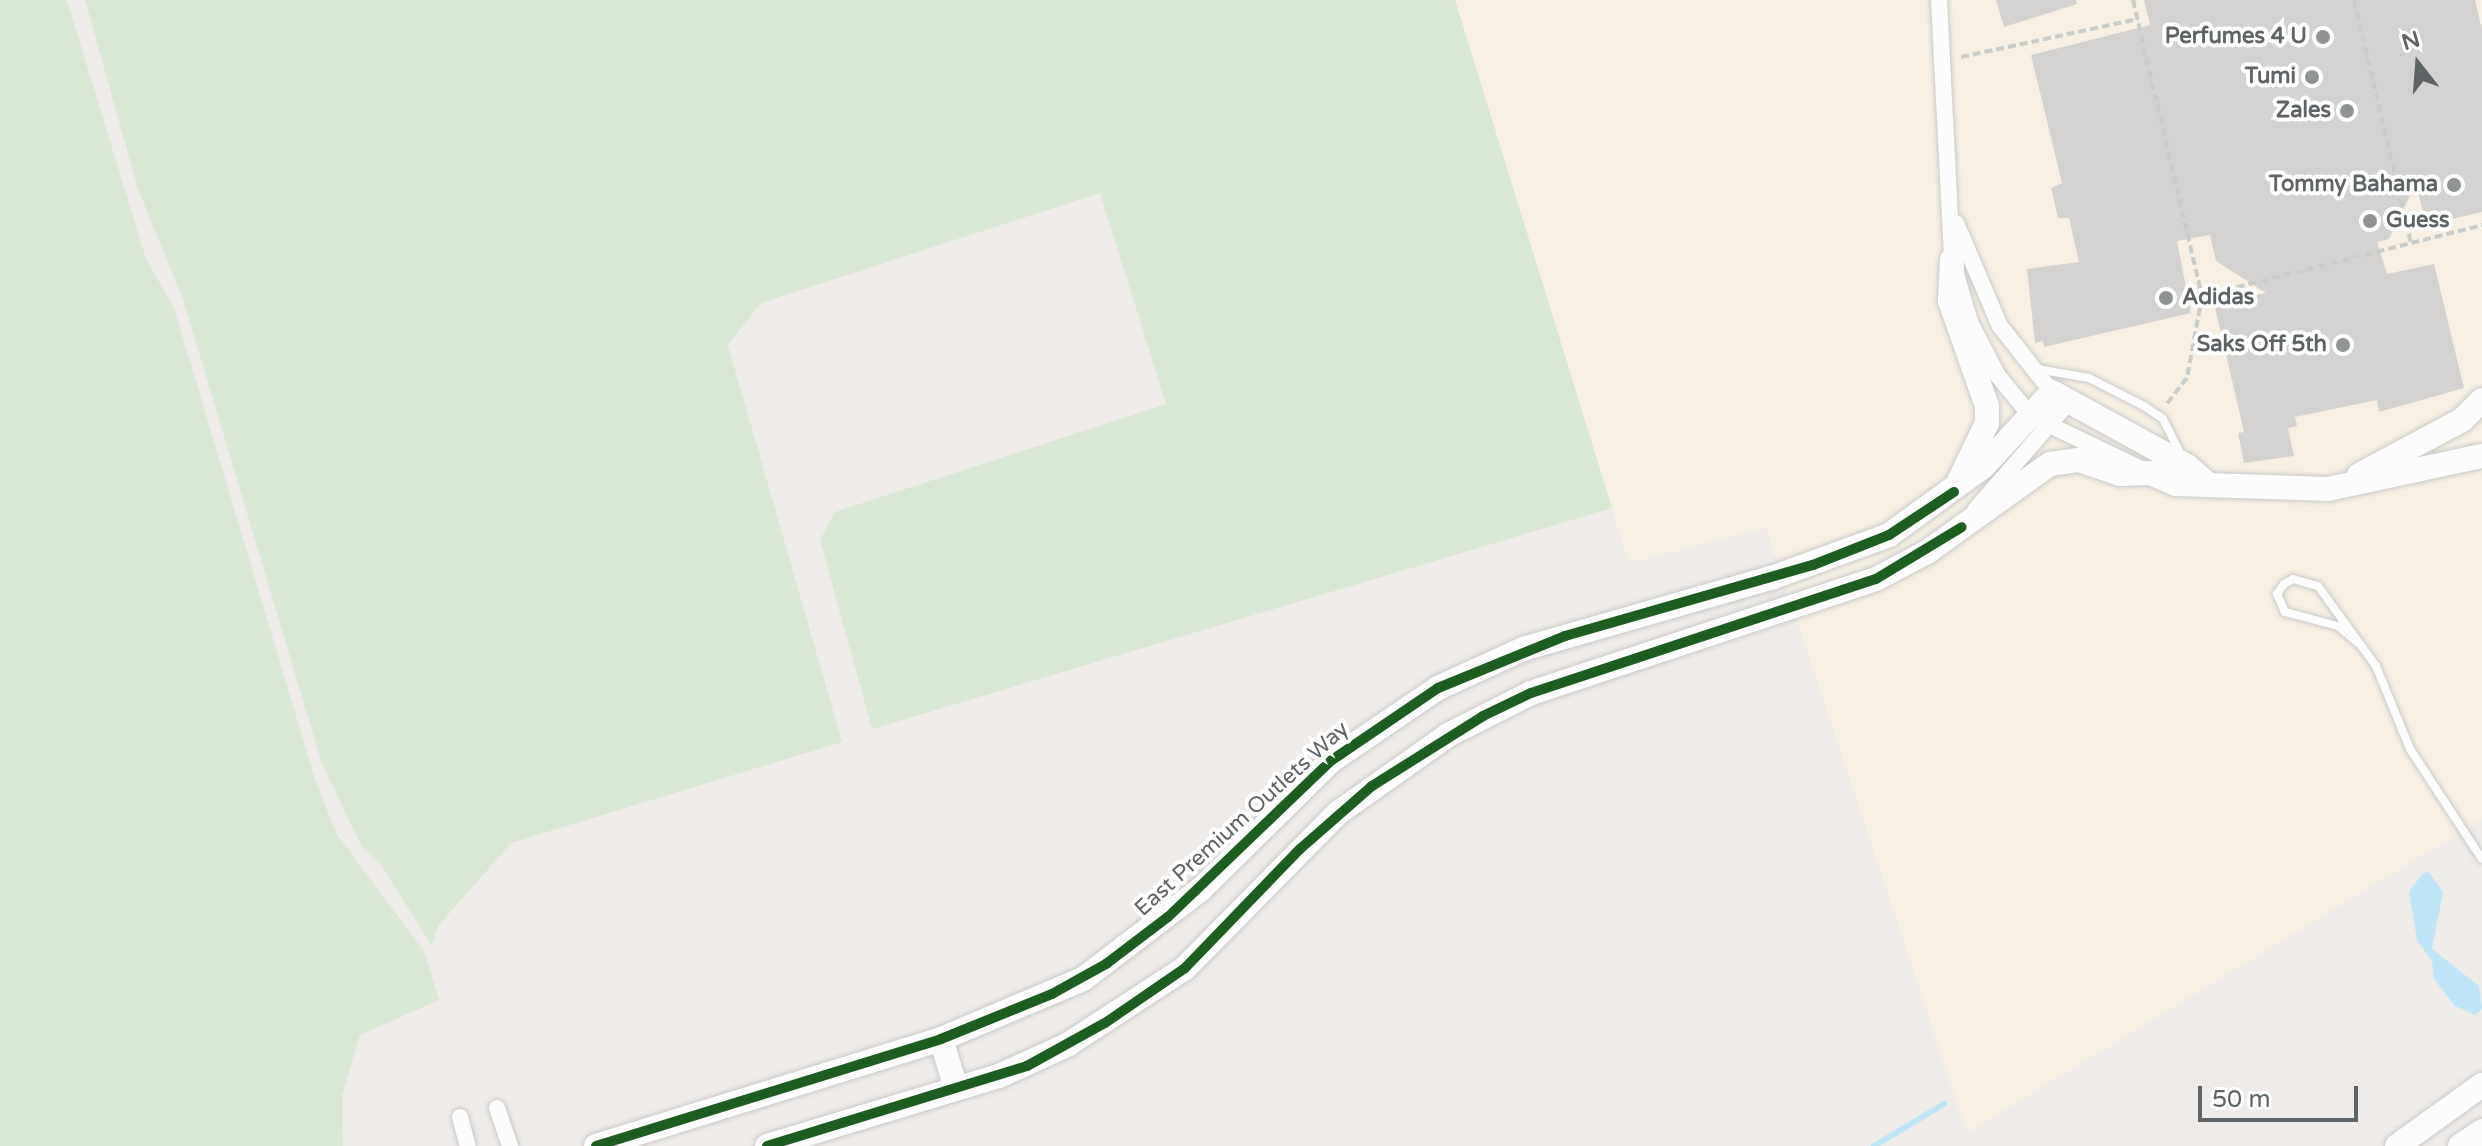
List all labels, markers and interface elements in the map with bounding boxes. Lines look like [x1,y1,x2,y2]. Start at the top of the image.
place label: Perfumes 4 U [2165,24,2307,50]
north arrow [2378,24,2458,104]
text: N [2399,26,2423,56]
marker: Perfumes 4 U [2314,28,2332,46]
place label: Tumi [2245,64,2296,90]
marker: Tumi [2303,68,2321,86]
place label: Zales [2276,98,2331,124]
marker: Zales [2338,102,2356,120]
place label: Tommy Bahama [2269,172,2438,198]
marker: Tommy Bahama [2445,176,2463,194]
place label: Guess [2386,208,2450,234]
marker: Guess [2361,212,2379,230]
place label: Adidas [2182,285,2254,311]
marker: Adidas [2157,289,2175,307]
place label: Saks Off 5th [2197,332,2327,358]
marker: Saks Off 5th [2334,336,2352,354]
street label: East Premium Outlets Way [1130,716,1354,922]
scale bar [2202,1070,2362,1120]
text: 50 m [2212,1085,2270,1114]

